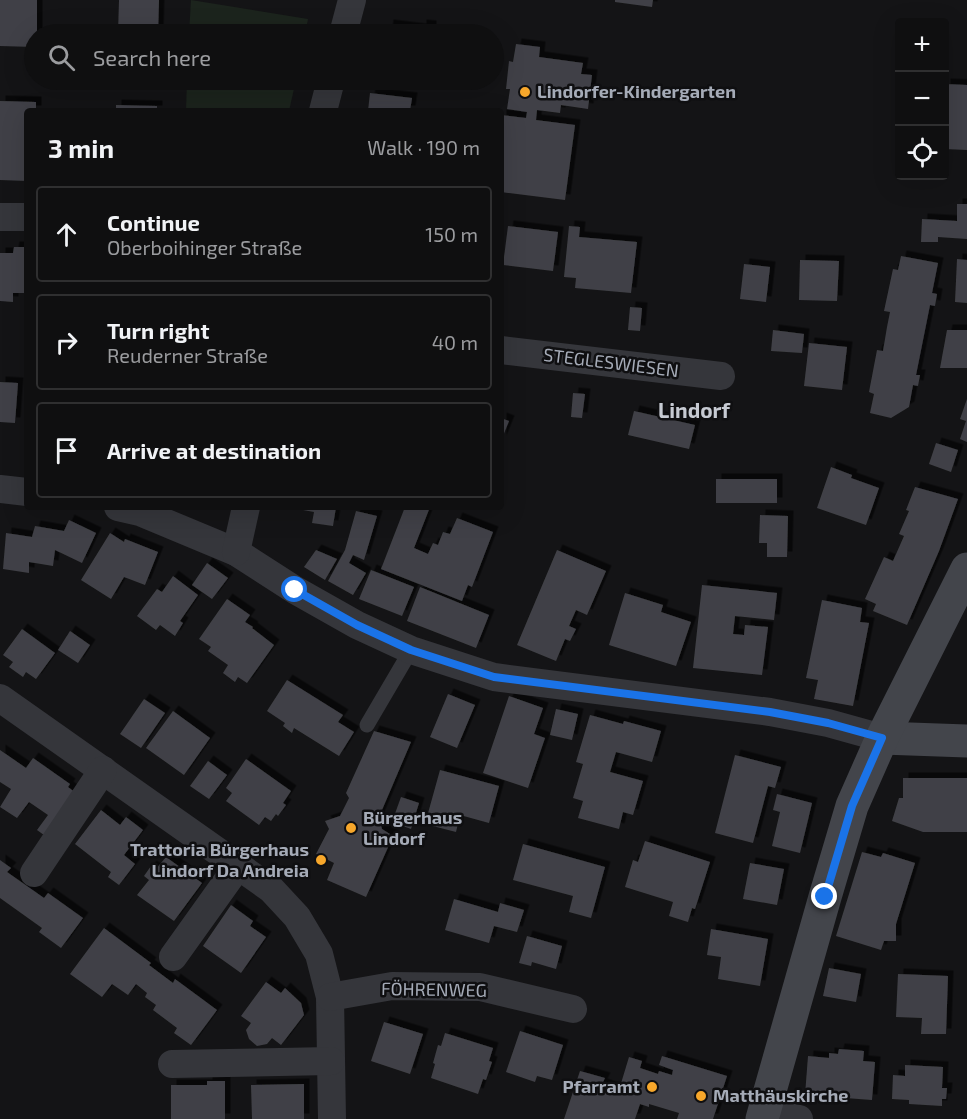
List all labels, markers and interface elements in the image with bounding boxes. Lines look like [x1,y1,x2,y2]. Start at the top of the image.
map controls [895,18,949,180]
button: + [895,18,949,72]
search box [24,24,504,90]
icon: search [45,41,78,74]
text: Search here [93,44,211,70]
button: − [895,72,949,126]
place label: Lindorfer-Kindergarten [537,80,736,102]
marker: Lindorfer-Kindergarten [518,85,532,99]
button: locate [895,126,949,180]
text: 3 min [48,132,114,163]
text: Walk · 190 m [367,135,480,159]
text: Continue [107,209,200,235]
icon: ahead [50,218,83,251]
text: 150 m [425,222,478,246]
text: Oberboihinger Straße [107,235,302,259]
text: Turn right [107,317,209,343]
icon: right [50,326,83,359]
text: 40 m [432,330,478,354]
text: Reuderner Straße [107,343,268,367]
street label: STEGLESWIESEN [542,343,680,381]
district label: Lindorf [658,397,731,422]
icon: arrive [50,434,83,467]
text: Arrive at destination [107,437,321,463]
route start [281,576,307,602]
place label: Bürgerhaus Lindorf [363,806,462,849]
marker: Bürgerhaus Lindorf [344,821,358,835]
place label: Trattoria Bürgerhaus Lindorf Da Andreia [130,838,309,881]
marker: Trattoria Bürgerhaus Lindorf Da Andreia [314,853,328,867]
route end [811,883,837,909]
street label: FÖHRENWEG [381,977,487,1001]
place label: Pfarramt [563,1075,641,1097]
marker: Pfarramt [645,1080,659,1094]
place label: Matthäuskirche [713,1084,849,1106]
marker: Matthäuskirche [694,1089,708,1103]

